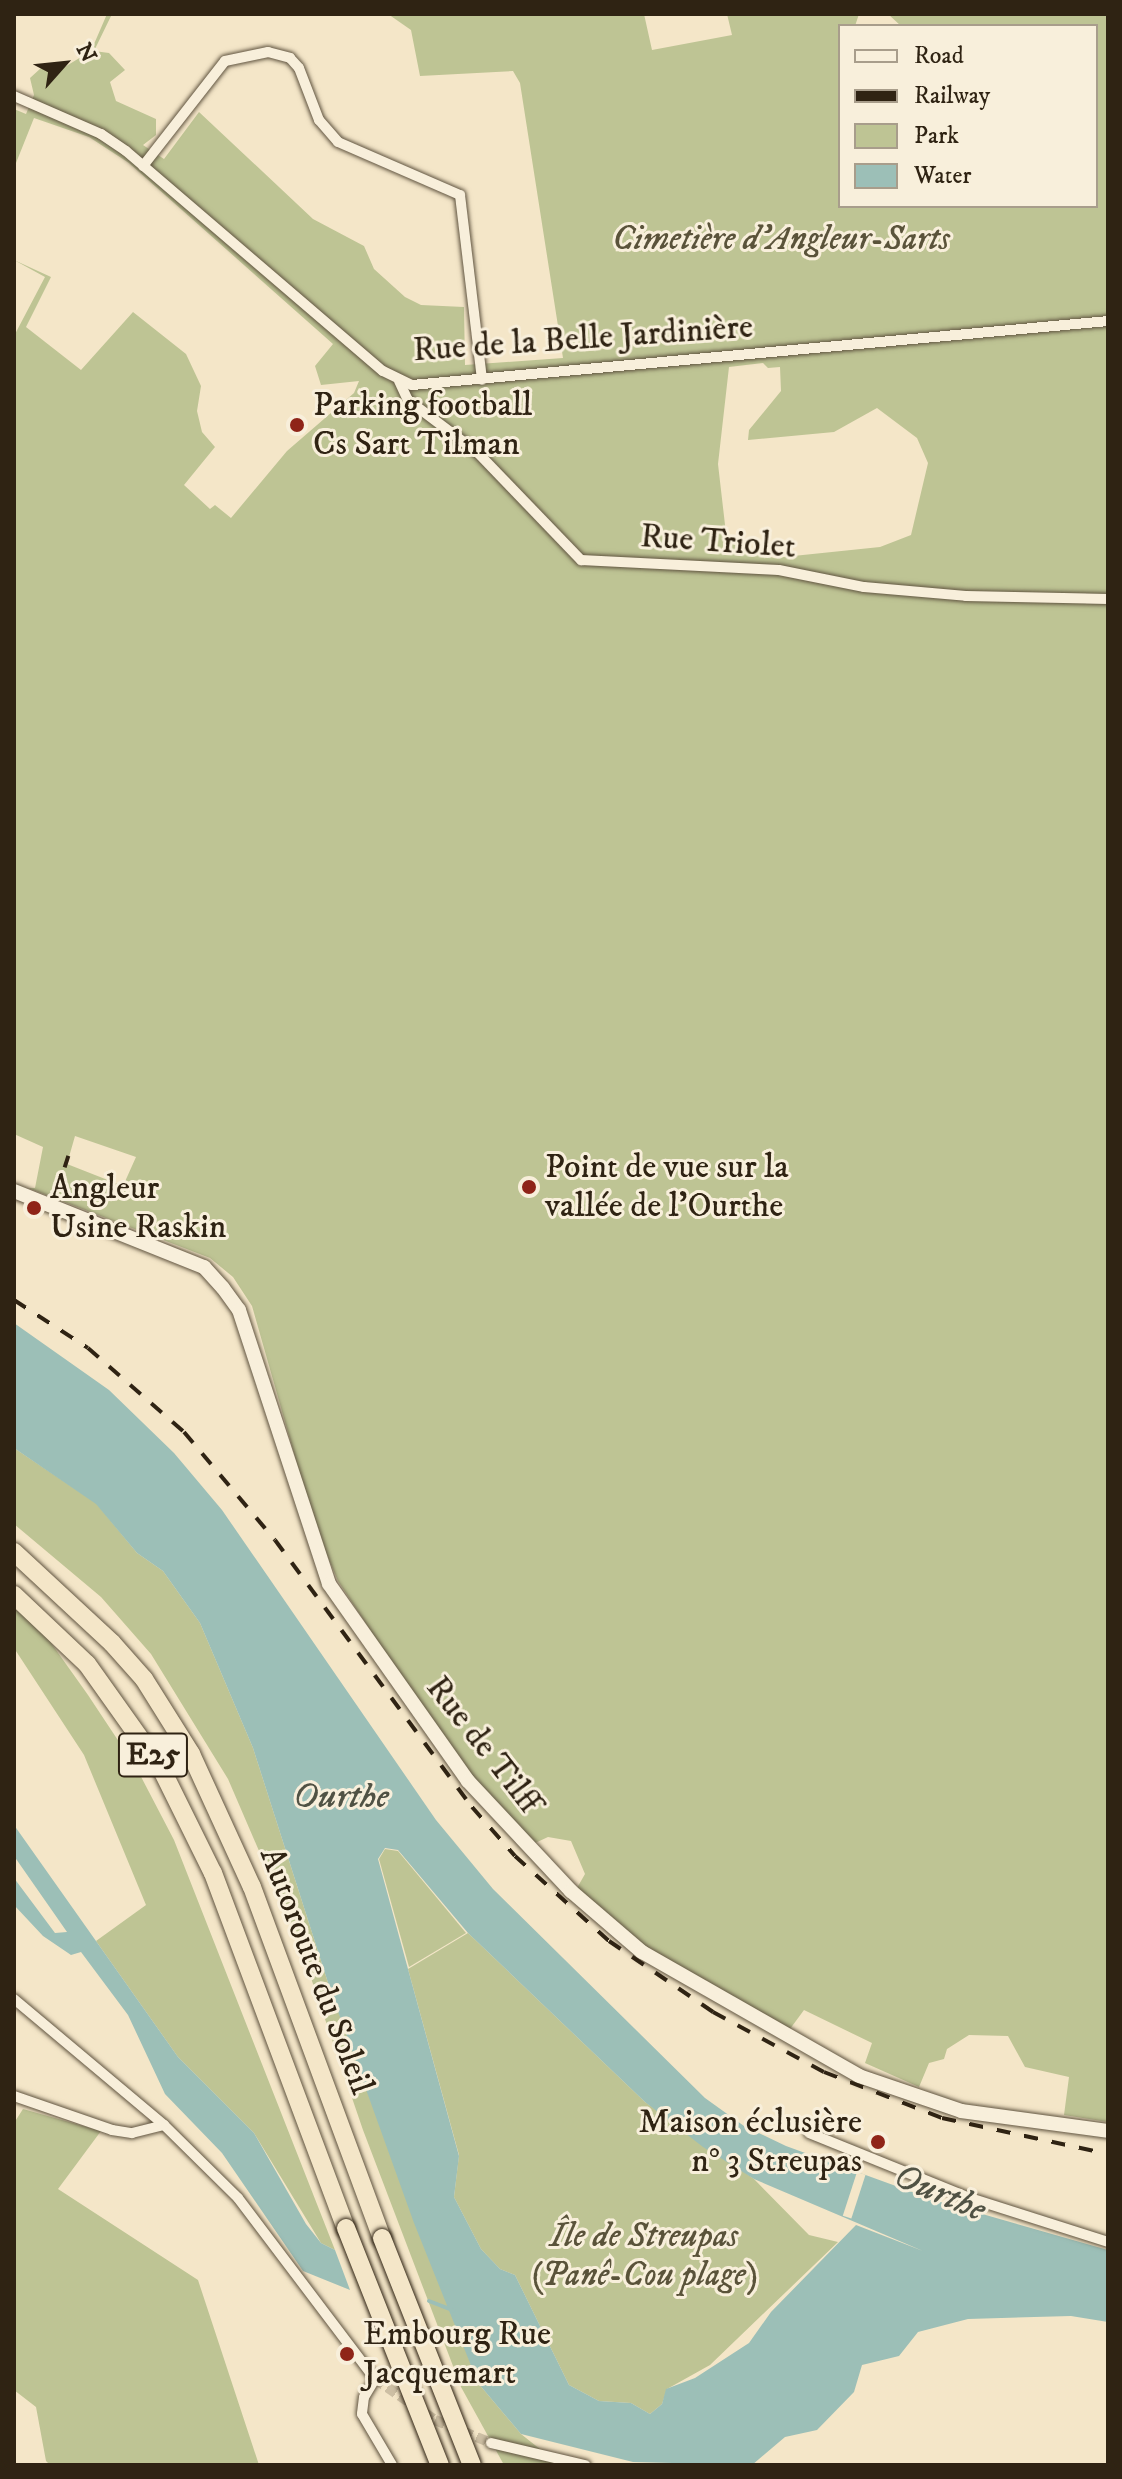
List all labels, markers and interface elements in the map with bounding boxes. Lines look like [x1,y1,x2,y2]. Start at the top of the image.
north arrow [24,24,104,104]
legend [838,24,1098,208]
text: N [70,39,102,67]
text: Road [914,41,964,71]
text: Railway [914,81,990,111]
text: Park [914,121,959,151]
text: Water [914,161,971,191]
park label: Cimetière d'Angleur-Sarts [612,220,950,260]
street label: Rue de la Belle Jardinière [412,307,754,371]
place label: Parking football Cs Sart Tilman [313,385,532,464]
marker: Parking football Cs Sart Tilman [288,416,306,434]
street label: Rue Triolet [639,516,797,568]
place label: Point de vue sur la vallée de l'Ourthe [545,1147,789,1226]
place label: Angleur Usine Raskin [50,1168,226,1248]
marker: Point de vue sur la vallée de l'Ourthe [520,1178,538,1196]
marker: Angleur Usine Raskin [25,1199,43,1217]
street label: Rue de Tilff [417,1669,549,1821]
road number: E25 [117,1727,189,1783]
water label: Ourthe [293,1775,389,1819]
street label: Autoroute du Soleil [250,1842,382,2100]
place label: Maison éclusière n° 3 Streupas [639,2102,862,2182]
marker: Maison éclusière n° 3 Streupas [869,2133,887,2151]
water label: Ourthe [888,2154,992,2232]
park label: Île de Streupas (Panê-Cou plage) [531,2216,757,2296]
place label: Embourg Rue Jacquemart [363,2314,551,2394]
marker: Embourg Rue Jacquemart [338,2345,356,2363]

